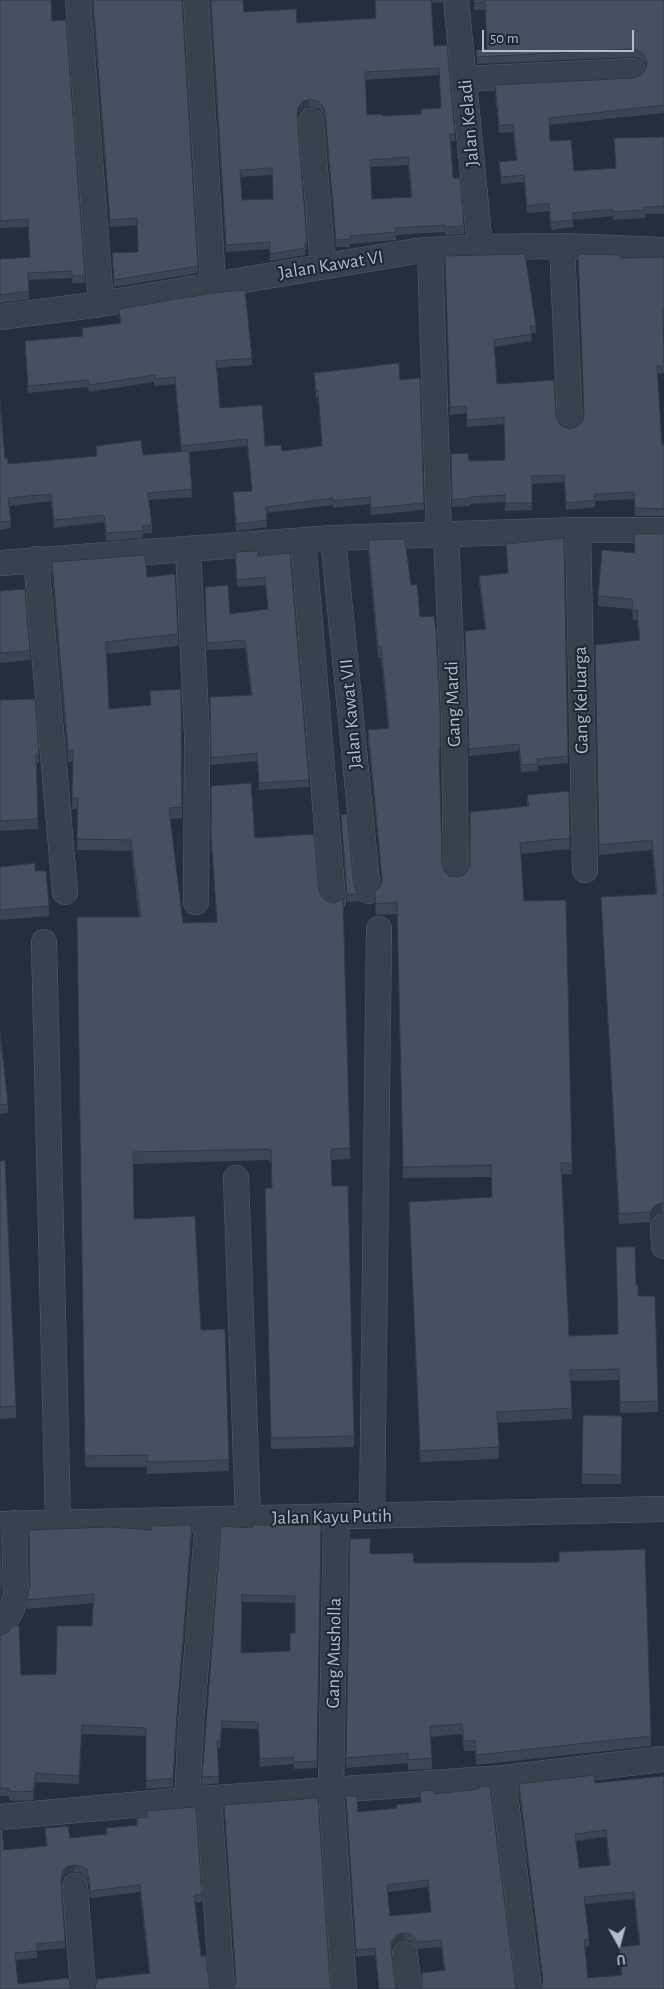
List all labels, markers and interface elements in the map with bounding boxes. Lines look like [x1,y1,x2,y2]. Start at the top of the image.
scale bar [484,20,636,52]
text: 50 m [490,31,519,46]
street label: Jalan Keladi [454,79,484,167]
street label: Jalan Kawat VI [277,245,385,285]
street label: Gang Keluarga [569,646,593,754]
street label: Jalan Kawat VII [335,658,367,770]
street label: Gang Mardi [440,661,466,747]
street label: Jalan Kayu Putih [272,1505,392,1529]
street label: Gang Musholla [322,1597,346,1709]
north arrow [594,1919,644,1969]
text: U [616,1951,626,1966]

